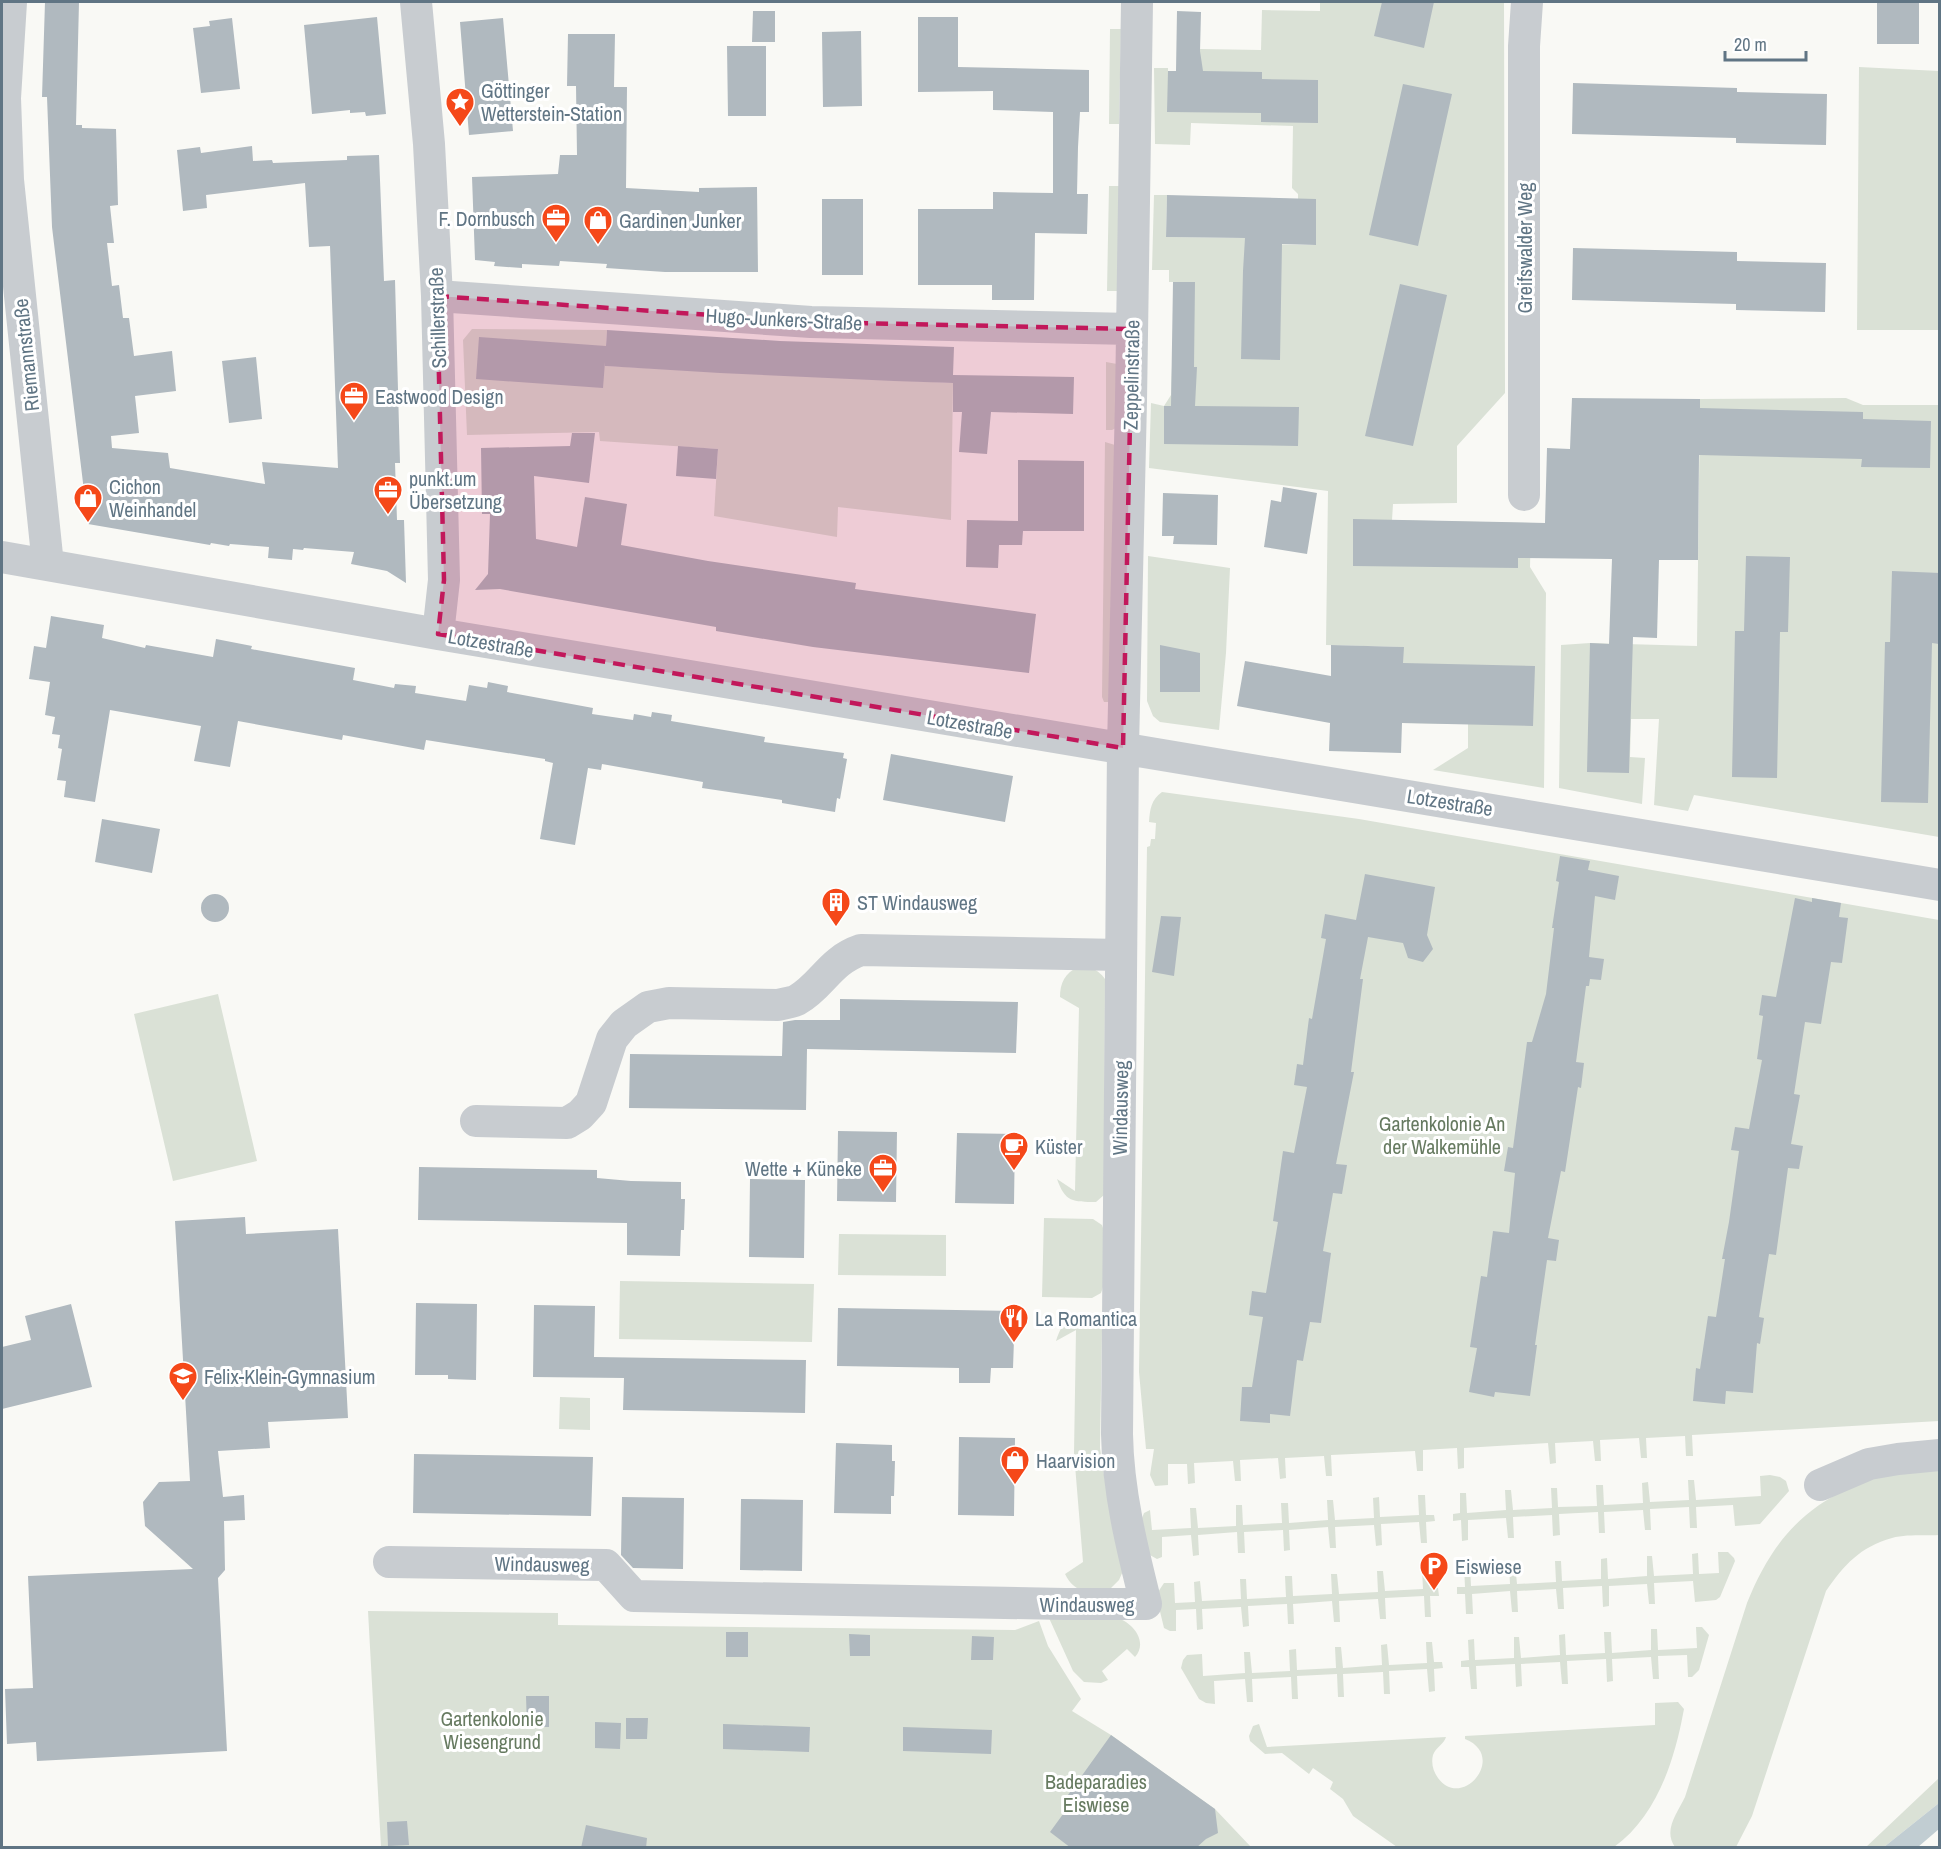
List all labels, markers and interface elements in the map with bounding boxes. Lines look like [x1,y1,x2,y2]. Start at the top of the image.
scale bar [1725,24,1806,62]
text: 20 m [1734,32,1767,57]
place label: Göttinger Wetterstein-Station [481,77,622,127]
place icon: Göttinger Wetterstein-Station [444,86,476,128]
street label: Greifswalder Weg [1511,183,1538,313]
office icon: F. Dornbusch [540,202,572,244]
shop icon: Gardinen Junker [582,204,614,246]
place label: F. Dornbusch [438,205,535,232]
place label: Gardinen Junker [619,207,742,234]
street label: Schillerstraße [422,267,452,369]
street label: Riemannstraße [7,297,45,413]
street label: Hugo-Junkers-Straße [705,301,863,337]
street label: Zeppelinstraße [1117,320,1145,430]
office icon: Eastwood Design [338,380,370,422]
place label: Eastwood Design [375,383,504,410]
place label: punkt.um Übersetzung [409,465,502,515]
place label: Cichon Weinhandel [109,473,196,523]
office icon: punkt.um Übersetzung [372,474,404,516]
shop icon: Cichon Weinhandel [72,482,104,524]
street label: Lotzestraße [446,622,536,664]
street label: Lotzestraße [925,703,1015,745]
street label: Lotzestraße [1405,782,1495,822]
building icon: ST Windausweg [820,886,852,928]
place label: ST Windausweg [857,889,977,916]
street label: Windausweg [1106,1060,1134,1156]
park label: Gartenkolonie An der Walkemühle [1379,1110,1505,1160]
cafe icon: Küster [998,1130,1030,1172]
place label: Küster [1035,1133,1083,1160]
office icon: Wette + Küneke [867,1152,899,1194]
place label: Wette + Küneke [745,1155,862,1182]
restaurant icon: La Romantica [998,1302,1030,1344]
place label: La Romantica [1035,1305,1137,1332]
school or university icon: Felix-Klein-Gymnasium [167,1360,199,1402]
place label: Felix-Klein-Gymnasium [204,1363,375,1390]
shop icon: Haarvision [999,1444,1031,1486]
place label: Haarvision [1036,1447,1115,1474]
street label: Windausweg [494,1550,590,1578]
parking icon: Eiswiese [1418,1550,1450,1592]
place label: Eiswiese [1455,1553,1522,1580]
street label: Windausweg [1040,1591,1134,1618]
park label: Gartenkolonie Wiesengrund [440,1705,544,1755]
park label: Badeparadies Eiswiese [1045,1768,1147,1818]

